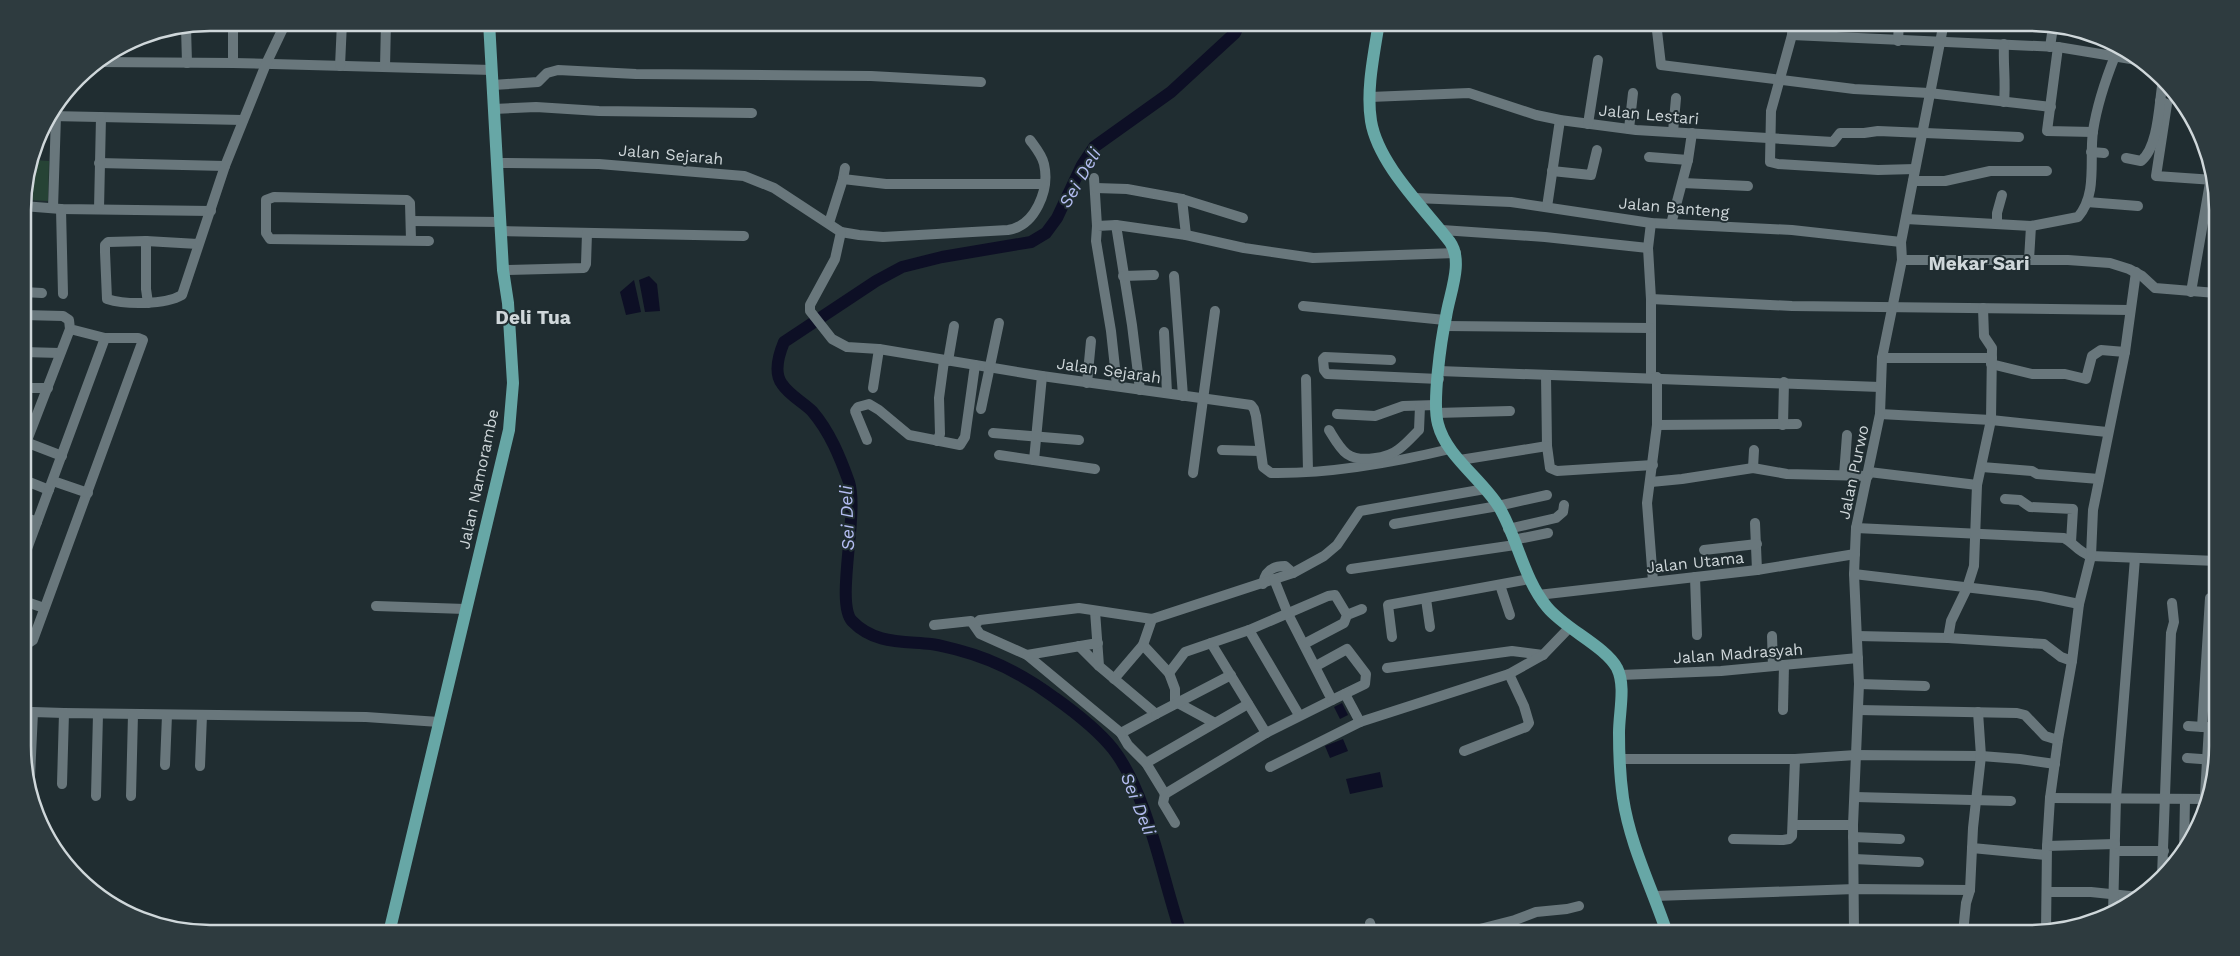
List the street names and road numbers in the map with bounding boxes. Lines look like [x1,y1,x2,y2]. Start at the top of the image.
street label: Jalan Lestari [1598,101,1700,128]
street label: Jalan Sejarah [618,140,724,169]
street label: Jalan Banteng [1618,193,1730,222]
street label: Jalan Sejarah [1056,354,1162,387]
street label: Jalan Namorambe [454,407,503,551]
street label: Jalan Purwo [1834,423,1873,521]
street label: Jalan Utama [1645,548,1745,577]
street label: Jalan Madrasyah [1672,639,1804,668]

